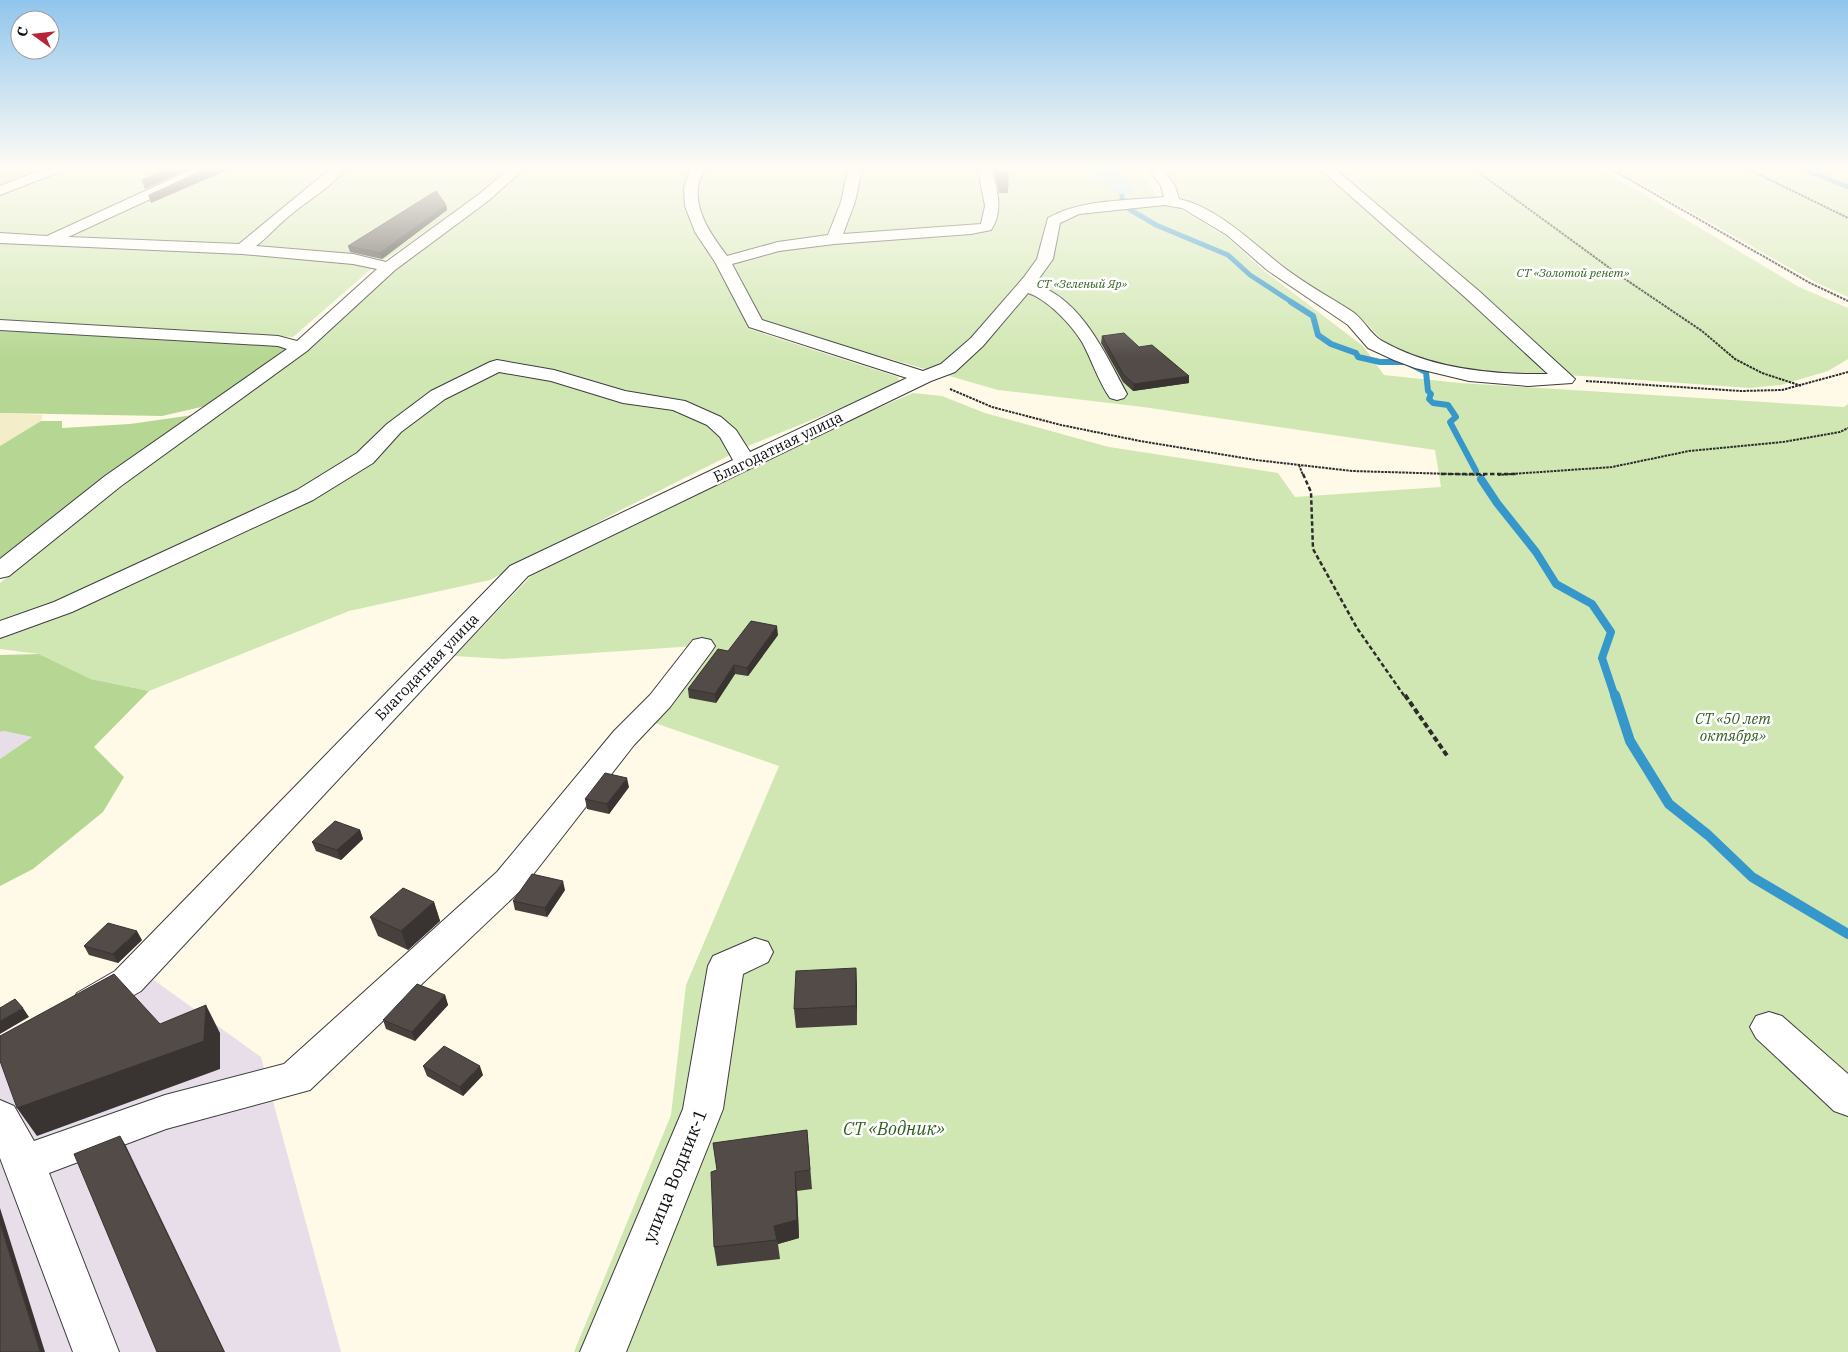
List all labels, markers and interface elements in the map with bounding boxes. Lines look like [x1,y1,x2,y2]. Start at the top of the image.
north arrow [10,10,60,60]
text: С [13,25,32,38]
park label: СТ «Золотой ренет» [1517,265,1630,280]
park label: СТ «Зеленый Яр» [1037,276,1128,291]
street label: Благодатная улица [710,407,846,486]
street label: Благодатная улица [371,609,483,724]
park label: СТ «50 лет октября» [1695,709,1771,745]
street label: улица Водник-1 [637,1106,712,1246]
park label: СТ «Водник» [843,1117,945,1140]

